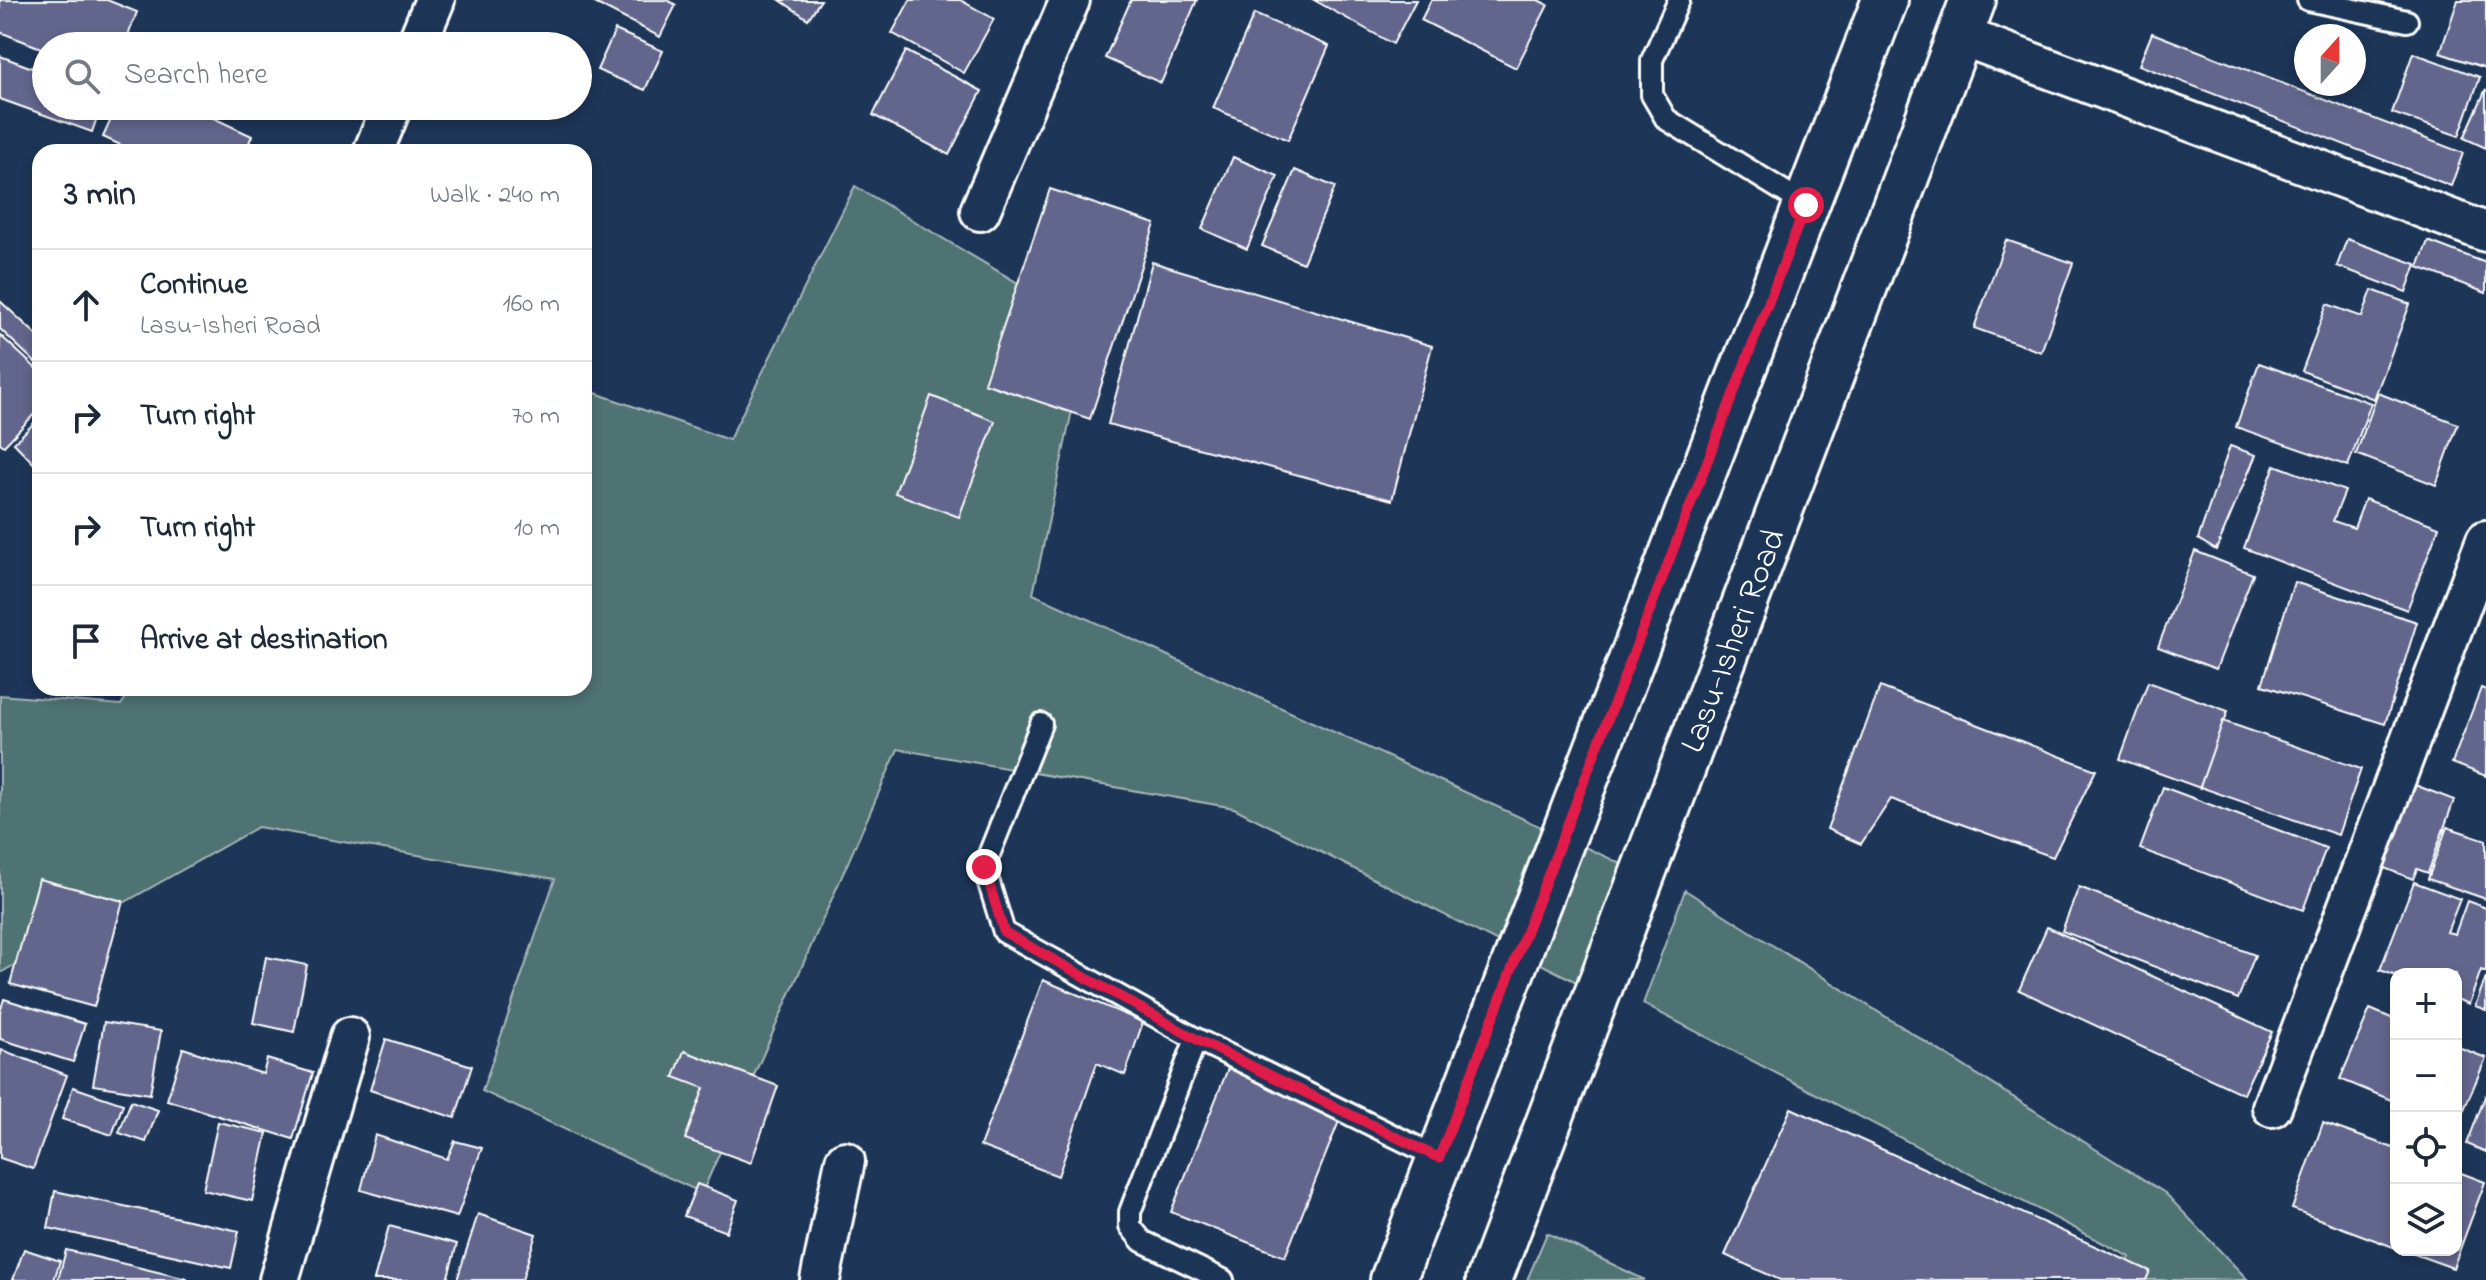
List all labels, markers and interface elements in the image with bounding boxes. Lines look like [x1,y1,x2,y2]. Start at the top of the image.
north arrow [2294,24,2366,96]
search box [32,32,592,120]
icon: search [60,54,104,98]
text: Search here [124,54,268,98]
text: 3 min [64,171,136,221]
text: Walk · 240 m [430,177,560,215]
route start [1788,187,1824,223]
text: Continue [140,264,248,308]
icon: ahead [64,283,108,327]
text: 160 m [502,286,560,324]
text: Lasu-Isheri Road [140,308,321,346]
icon: right [64,395,108,439]
text: Turn right [140,395,255,439]
text: 70 m [511,398,560,436]
icon: right [64,507,108,551]
text: Turn right [140,507,255,551]
text: 10 m [514,510,560,548]
street label: Lasu-Isheri Road [1669,522,1800,761]
icon: arrive [64,619,108,663]
text: Arrive at destination [140,619,388,663]
route end [966,849,1002,885]
map controls [2390,968,2462,1256]
button: + [2390,968,2462,1040]
button: − [2390,1040,2462,1112]
button: locate [2390,1112,2462,1184]
button: layers [2390,1184,2462,1256]

